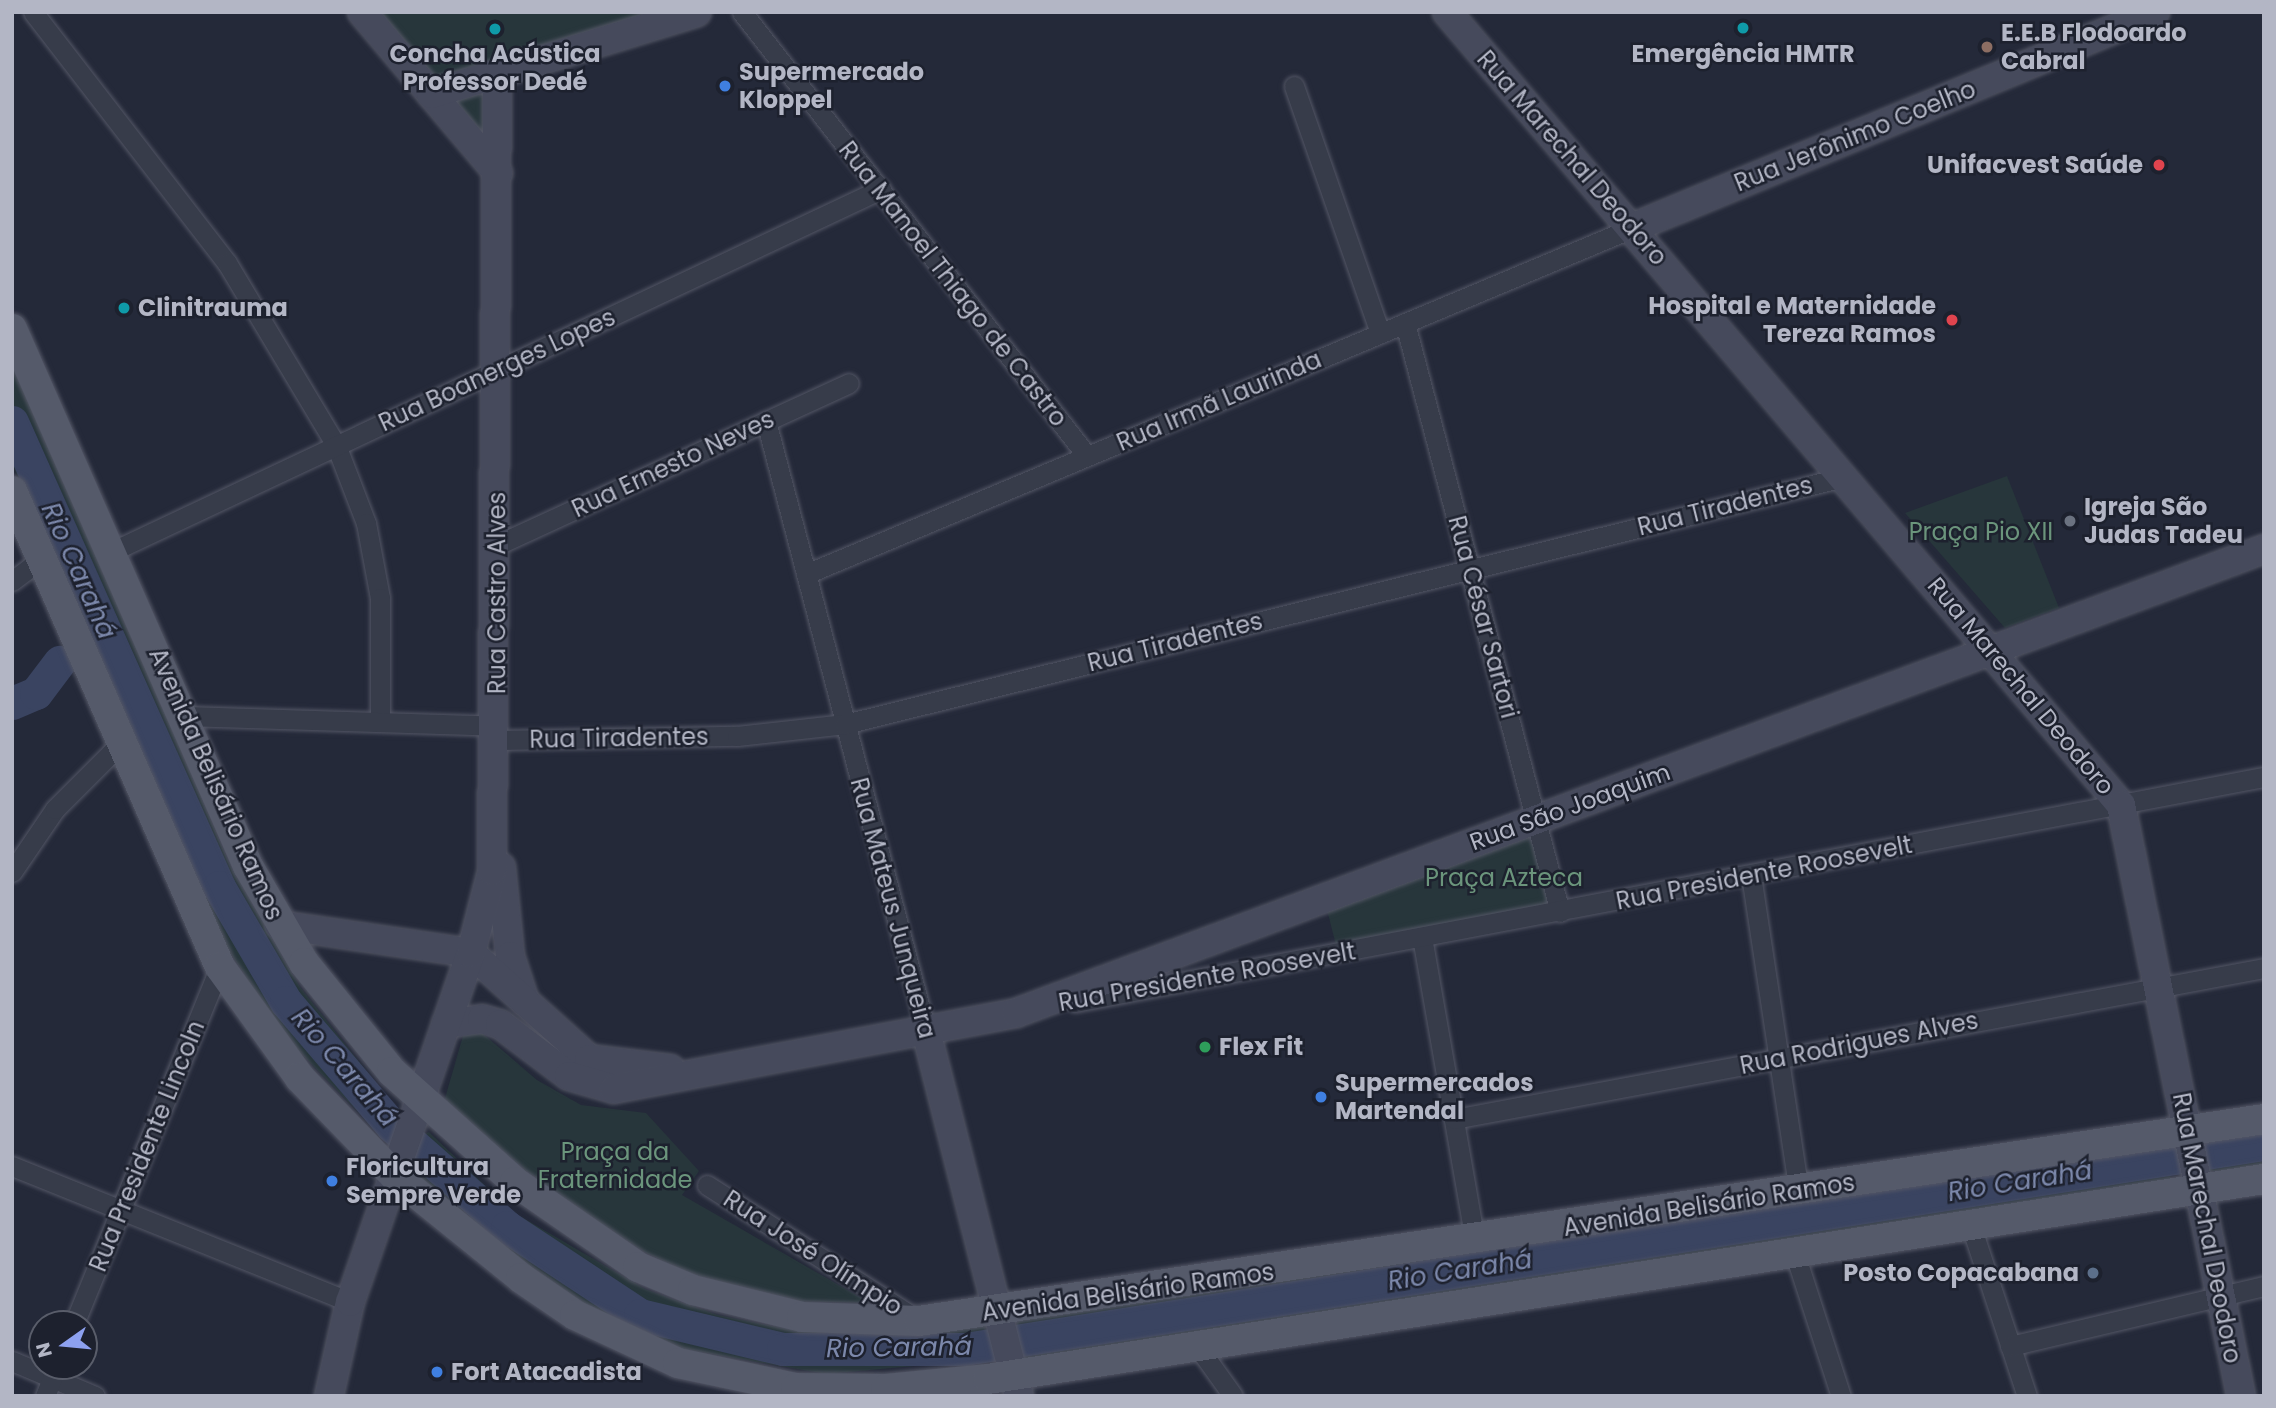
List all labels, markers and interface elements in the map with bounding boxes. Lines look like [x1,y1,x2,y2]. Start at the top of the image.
place label: E.E.B Flodoardo Cabral [2001,19,2187,75]
marker: Emergência HMTR [1735,20,1751,36]
marker: Concha Acústica Professor Dedé [487,21,503,37]
marker: E.E.B Flodoardo Cabral [1979,39,1995,55]
place label: Concha Acústica Professor Dedé [389,40,601,96]
place label: Emergência HMTR [1631,40,1855,68]
street label: Rua Marechal Deodoro [1471,45,1673,271]
place label: Supermercado Kloppel [739,58,924,114]
street label: Rua Jerônimo Coelho [1730,74,1980,198]
marker: Supermercado Kloppel [717,78,733,94]
street label: Rua Manoel Thiago de Castro [833,136,1073,432]
place label: Unifacvest Saúde [1927,151,2143,179]
marker: Unifacvest Saúde [2149,155,2169,175]
place label: Hospital e Maternidade Tereza Ramos [1648,292,1936,348]
place label: Clinitrauma [138,294,288,322]
marker: Clinitrauma [116,300,132,316]
street label: Rua Boanerges Lopes [374,303,620,437]
marker: Hospital e Maternidade Tereza Ramos [1942,310,1962,330]
street label: Rua Irmã Laurinda [1112,345,1326,457]
street label: Rua Ernesto Neves [567,405,779,523]
street label: Rua Tiradentes [1635,470,1815,542]
street label: Rua Castro Alves [483,492,511,694]
place label: Igreja São Judas Tadeu [2084,493,2243,549]
water label: Rio Carahá [34,498,122,644]
street label: Rua César Sartori [1442,513,1524,721]
marker: Igreja São Judas Tadeu [2062,513,2078,529]
park label: Praça Pio XII [1909,518,2053,546]
street label: Rua Marechal Deodoro [1922,571,2120,801]
street label: Rua Tiradentes [1085,606,1265,678]
street label: Avenida Belisário Ramos [143,643,289,925]
street label: Rua Tiradentes [529,722,709,754]
street label: Rua São Joaquim [1466,757,1674,857]
street label: Rua Mateus Junqueira [844,775,942,1041]
street label: Rua Presidente Roosevelt [1614,830,1914,916]
park label: Praça Azteca [1425,864,1583,892]
street label: Rua Presidente Roosevelt [1056,937,1358,1017]
water label: Rio Carahá [284,1003,404,1133]
street label: Rua Rodrigues Alves [1737,1006,1981,1080]
street label: Rua Presidente Lincoln [83,1016,211,1276]
place label: Flex Fit [1219,1033,1303,1061]
marker: Flex Fit [1197,1039,1213,1055]
place label: Supermercados Martendal [1335,1069,1534,1125]
marker: Supermercados Martendal [1313,1089,1329,1105]
street label: Rua Marechal Deodoro [2167,1090,2247,1366]
park label: Praça da Fraternidade [538,1138,692,1194]
place label: Floricultura Sempre Verde [346,1153,521,1209]
water label: Rio Carahá [1946,1155,2094,1209]
street label: Avenida Belisário Ramos [1561,1168,1857,1242]
marker: Floricultura Sempre Verde [324,1173,340,1189]
street label: Rua José Olímpio [718,1184,908,1322]
water label: Rio Carahá [1386,1244,1534,1298]
street label: Avenida Belisário Ramos [980,1257,1276,1327]
place label: Posto Copacabana [1843,1259,2079,1287]
marker: Posto Copacabana [2085,1265,2101,1281]
north arrow [28,1310,98,1380]
water label: Rio Carahá [826,1331,972,1365]
text: N [29,1340,59,1360]
place label: Fort Atacadista [451,1358,642,1386]
marker: Fort Atacadista [429,1364,445,1380]

